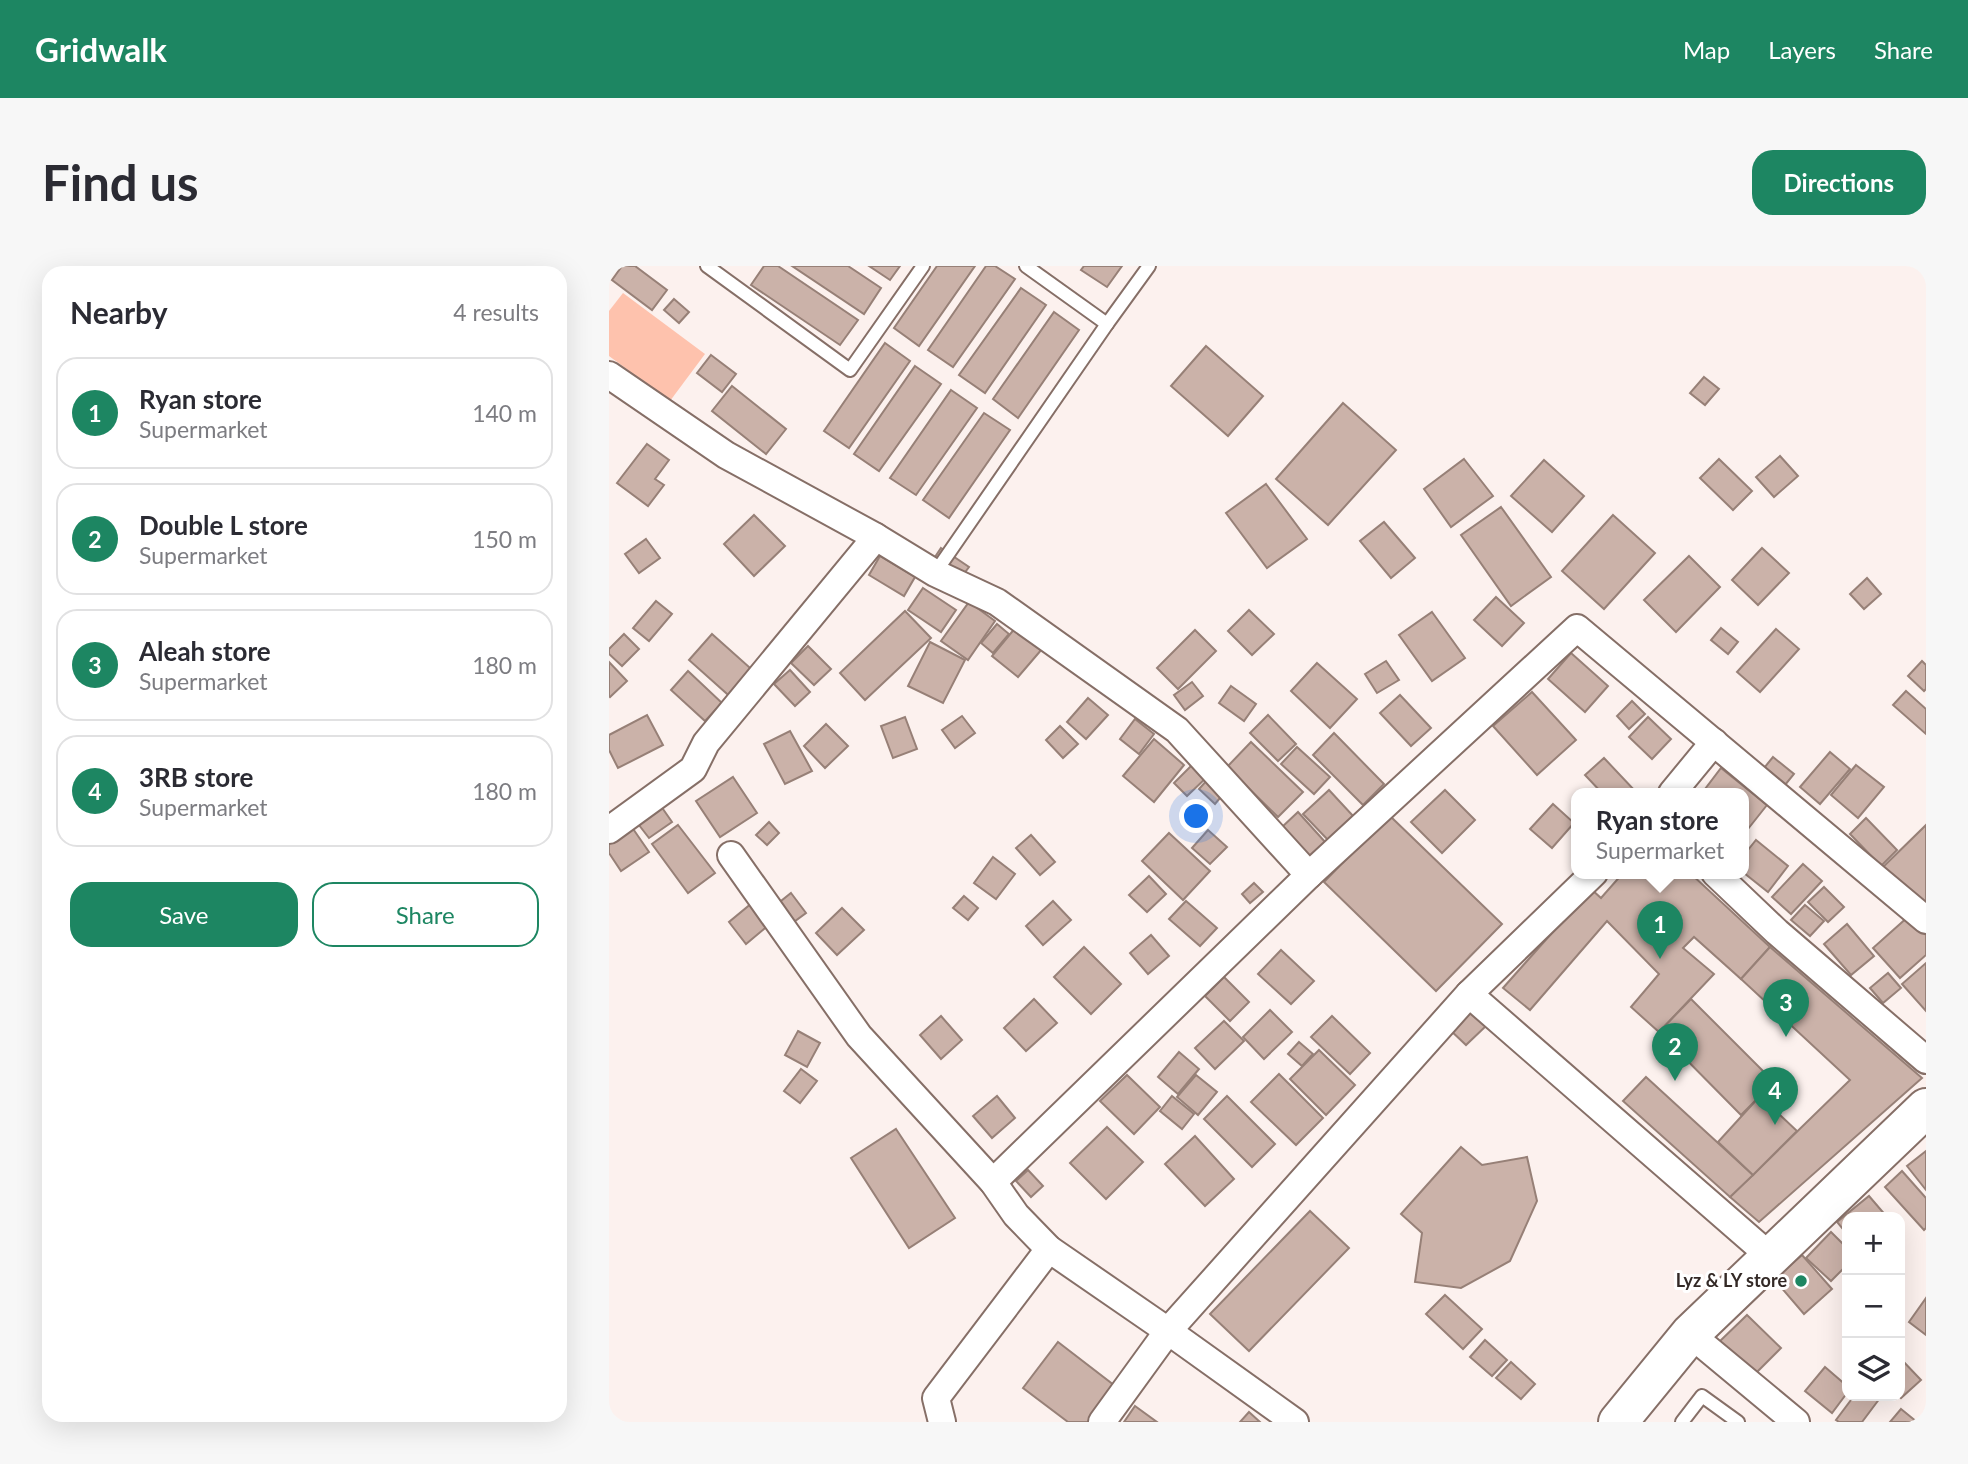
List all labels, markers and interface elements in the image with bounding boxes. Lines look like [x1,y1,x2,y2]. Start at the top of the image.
text: Gridwalk [35,29,167,69]
text: Map [1683,35,1730,64]
text: Layers [1768,35,1836,64]
text: Share [1874,35,1933,64]
button: Directions [1752,150,1926,215]
text: Find us [42,153,199,211]
text: Nearby [70,294,168,330]
text: 4 results [453,298,539,326]
text: Ryan store [139,383,262,415]
text: 1 [88,399,102,427]
text: 140 m [472,399,537,427]
text: Supermarket [139,415,268,443]
text: Double L store [139,509,308,541]
text: 2 [88,525,102,553]
text: 150 m [472,525,537,553]
text: Supermarket [139,541,268,569]
text: Aleah store [139,635,271,667]
text: 3 [88,651,102,679]
text: 180 m [472,651,537,679]
text: Supermarket [139,667,268,695]
text: 3RB store [139,761,253,793]
text: 4 [88,777,102,805]
text: 180 m [472,777,537,805]
popup [1571,788,1749,879]
text: Supermarket [139,793,268,821]
your location [1179,799,1213,833]
text: Ryan store [1596,804,1719,836]
text: Supermarket [1596,836,1724,864]
button: Save [70,882,298,947]
button: Share [312,882,539,947]
pin: 1 [1637,901,1683,959]
pin: 3 [1763,979,1809,1037]
pin: 2 [1652,1023,1698,1081]
pin: 4 [1752,1067,1798,1125]
map controls [1842,1212,1905,1401]
button: + [1842,1212,1905,1275]
place label: Lyz & LY store [1676,1269,1787,1291]
marker: Lyz & LY store [1793,1273,1809,1289]
button: − [1842,1275,1905,1338]
button: layers [1842,1338,1905,1401]

